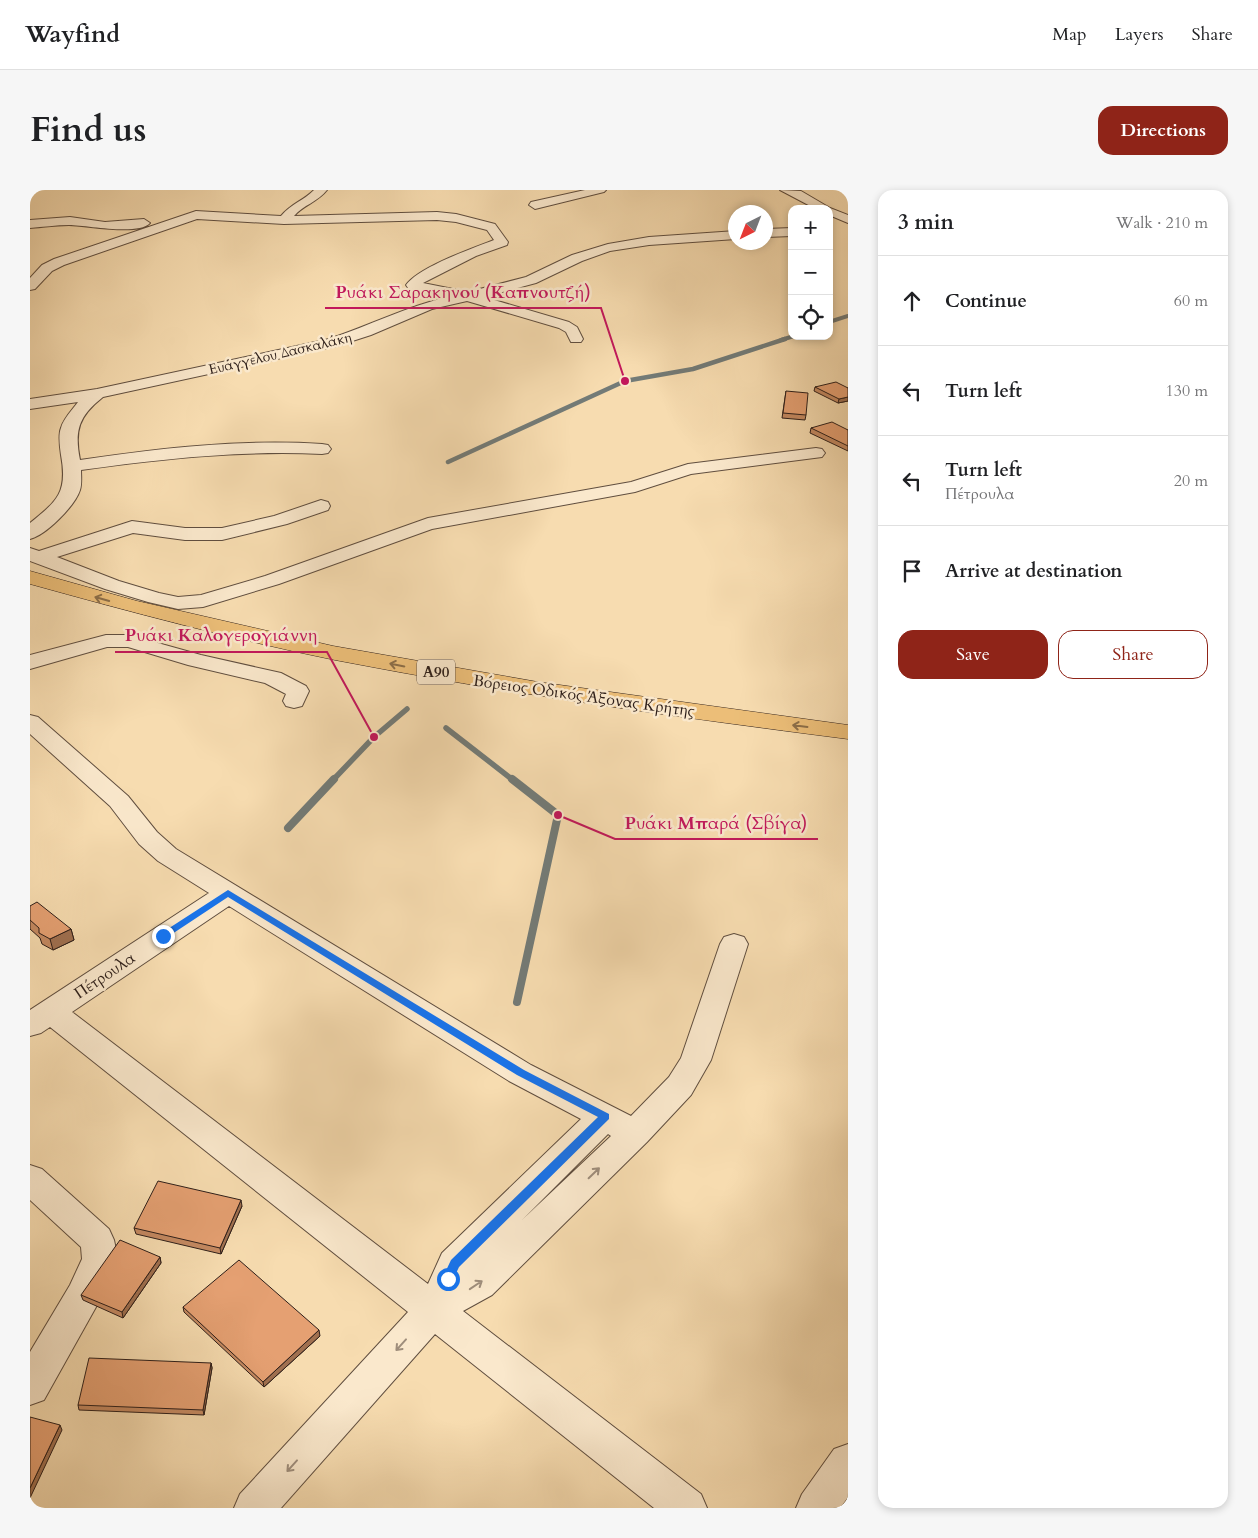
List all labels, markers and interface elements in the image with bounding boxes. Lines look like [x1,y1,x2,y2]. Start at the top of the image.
text: Wayfind [25,18,120,51]
text: Map [1052,22,1087,47]
text: Layers [1115,22,1164,47]
text: Share [1192,22,1233,47]
text: Find us [30,106,146,154]
button: Directions [1098,106,1228,155]
north arrow [728,205,773,250]
map controls [788,205,833,340]
button: + [788,205,833,250]
text: 3 min [898,208,954,237]
text: Walk · 210 m [1116,212,1208,234]
button: − [788,250,833,295]
callout: Ρυάκι Σαρακηνού (Καπνουτζή) [325,275,601,308]
text: Ρυάκι Σαρακηνού (Καπνουτζή) [335,280,591,305]
icon: ahead [898,287,926,315]
text: Continue [945,288,1027,314]
text: 60 m [1174,290,1208,312]
button: locate [788,295,833,340]
street label: Ευάγγελου Δασκαλάκη [207,328,354,379]
icon: left [898,377,926,405]
text: Turn left [945,378,1022,404]
text: 130 m [1166,380,1208,402]
text: Turn left [945,457,1022,483]
icon: left [898,467,926,495]
text: 20 m [1174,470,1208,492]
text: Πέτρουλα [945,483,1014,505]
icon: arrive [898,557,926,585]
text: Arrive at destination [945,558,1122,584]
one-way arrow [94,593,110,603]
callout: Ρυάκι Καλογερογιάννη [115,619,327,652]
text: Ρυάκι Καλογερογιάννη [125,623,317,648]
button: Save [898,630,1048,679]
button: Share [1058,630,1208,679]
one-way arrow [389,659,405,669]
road number: Α90 [417,660,455,684]
street label: Βόρειος Οδικός Άξονας Κρήτης [472,670,696,722]
one-way arrow [792,720,808,730]
callout: Ρυάκι Μπαρά (Σβίγα) [615,806,818,839]
text: Ρυάκι Μπαρά (Σβίγα) [625,811,807,836]
route end [152,925,175,948]
street label: Πέτρουλα [70,947,140,1004]
one-way arrow [587,1168,599,1180]
route start [437,1268,460,1291]
one-way arrow [469,1280,483,1290]
one-way arrow [395,1339,407,1352]
one-way arrow [286,1459,298,1472]

